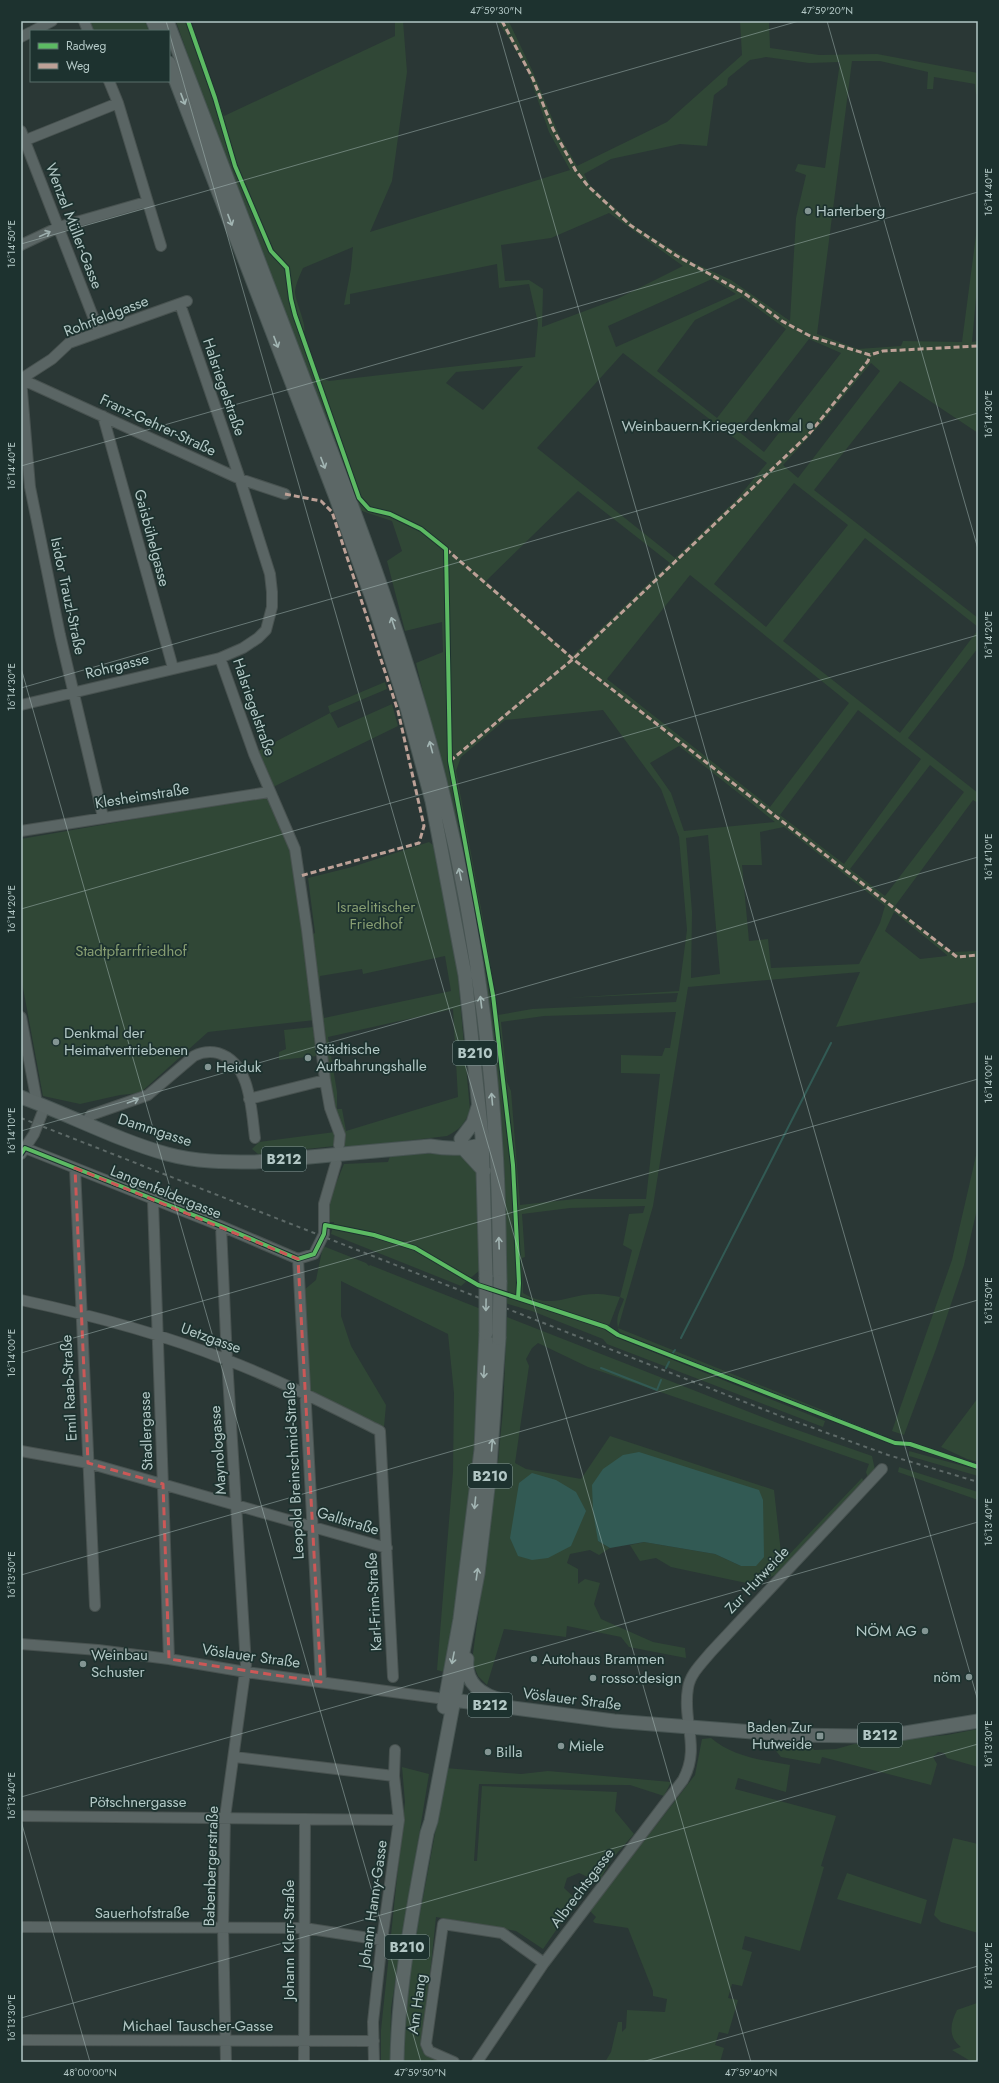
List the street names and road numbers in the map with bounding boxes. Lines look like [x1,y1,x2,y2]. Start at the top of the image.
street label: Wenzel Müller-Gasse [40,160,108,292]
street label: Rohrfeldgasse [60,290,152,342]
street label: Halsriegelstraße [197,335,251,439]
street label: Franz-Gehrer-Straße [96,388,220,462]
street label: Gaisbühelgasse [128,487,176,589]
street label: Isidor Trauzl-Straße [45,535,91,657]
street label: Rohrgasse [83,647,151,685]
street label: Halsriegelstraße [227,655,281,759]
street label: Klesheimstraße [93,778,191,814]
road number: B210 [453,1041,497,1065]
street label: Dammgasse [115,1108,195,1152]
road number: B212 [262,1147,306,1171]
street label: Langenfeldergasse [107,1160,225,1224]
street label: Uetzgasse [178,1317,245,1359]
street label: Emil Raab-Straße [55,1334,83,1442]
street label: Leopold Breinschmid-Straße [278,1382,310,1560]
street label: Stadlergasse [134,1391,158,1471]
street label: Maynologasse [204,1404,232,1495]
road number: B210 [468,1464,512,1488]
street label: Gallstraße [314,1501,382,1541]
street label: Zur Hutweide [720,1541,794,1619]
street label: Karl-Frim-Straße [360,1552,388,1652]
street label: Vöslauer Straße [200,1638,302,1674]
street label: Vöslauer Straße [521,1682,623,1716]
road number: B212 [468,1693,512,1717]
road number: B212 [858,1723,902,1747]
street label: Pötschnergasse [90,1791,187,1813]
street label: Babenbergerstraße [198,1805,224,1927]
street label: Johann Hanny-Gasse [353,1838,393,1971]
street label: Albrechtsgasse [545,1843,619,1932]
street label: Johann Klerr-Straße [278,1879,300,2002]
street label: Sauerhofstraße [95,1902,190,1924]
road number: B210 [385,1935,429,1959]
street label: Am Hang [402,1973,432,2035]
street label: Michael Tauscher-Gasse [123,2015,273,2037]

